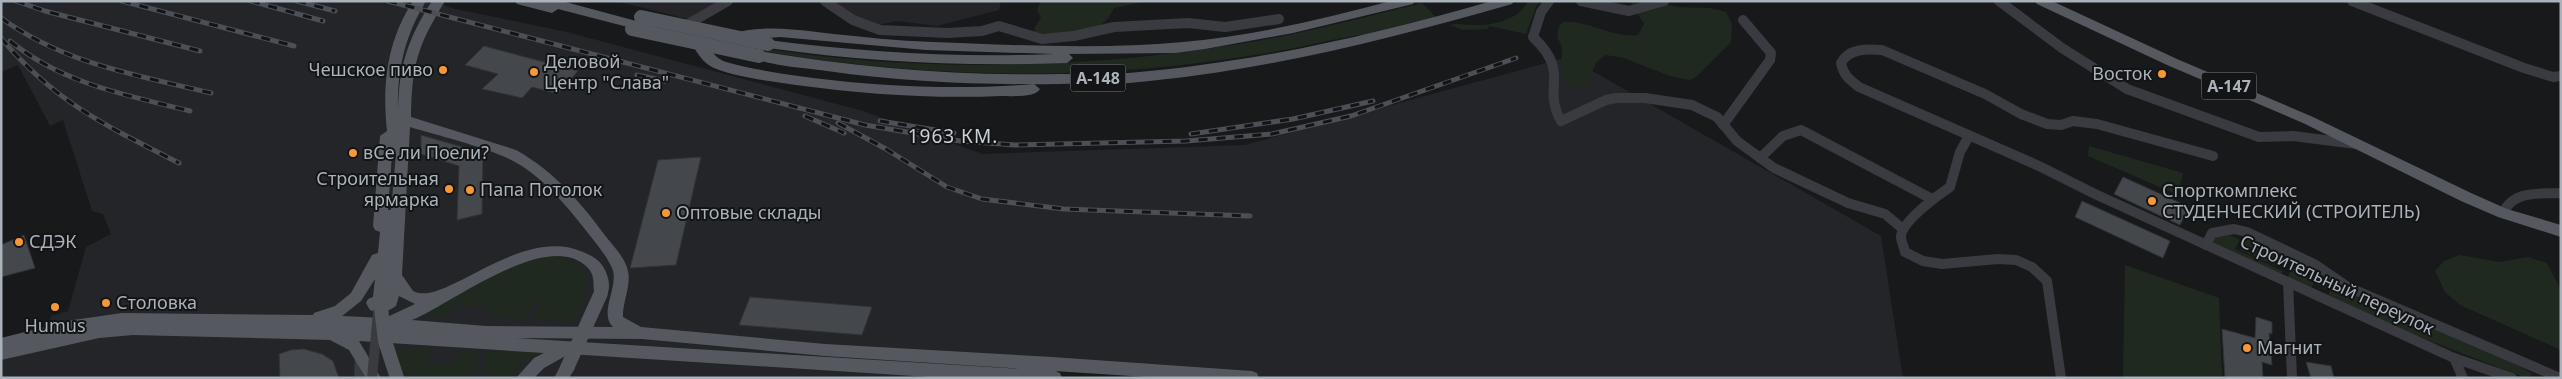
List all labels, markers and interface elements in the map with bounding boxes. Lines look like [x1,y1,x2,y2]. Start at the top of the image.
place label: Деловой Центр "Слава" [544,49,669,94]
place label: Чешское пиво [309,57,433,81]
place label: Восток [2092,61,2152,85]
marker: Чешское пиво [437,64,449,76]
road number: А-148 [1070,64,1126,92]
marker: Деловой Центр "Слава" [528,66,540,78]
marker: Восток [2156,68,2168,80]
road number: А-147 [2202,72,2256,100]
district label: 1963 КМ. [908,123,998,149]
place label: вСе ли Поели? [363,140,489,164]
marker: вСе ли Поели? [347,147,359,159]
place label: Строительная ярмарка [316,166,439,211]
place label: Папа Потолок [480,177,603,201]
place label: Спорткомплекс СТУДЕНЧЕСКИЙ (СТРОИТЕЛЬ) [2162,178,2420,223]
marker: Строительная ярмарка [443,183,455,195]
marker: Папа Потолок [464,184,476,196]
marker: Спорткомплекс СТУДЕНЧЕСКИЙ (СТРОИТЕЛЬ) [2146,195,2158,207]
place label: Оптовые склады [676,200,822,224]
marker: Оптовые склады [660,207,672,219]
street label: Строительный переулок [2236,228,2439,340]
place label: СДЭК [29,229,77,253]
marker: СДЭК [13,236,25,248]
place label: Столовка [116,290,197,314]
marker: Столовка [100,297,112,309]
marker: Humus [49,301,61,313]
place label: Humus [24,313,86,337]
place label: Магнит [2257,335,2322,359]
marker: Магнит [2241,342,2253,354]

